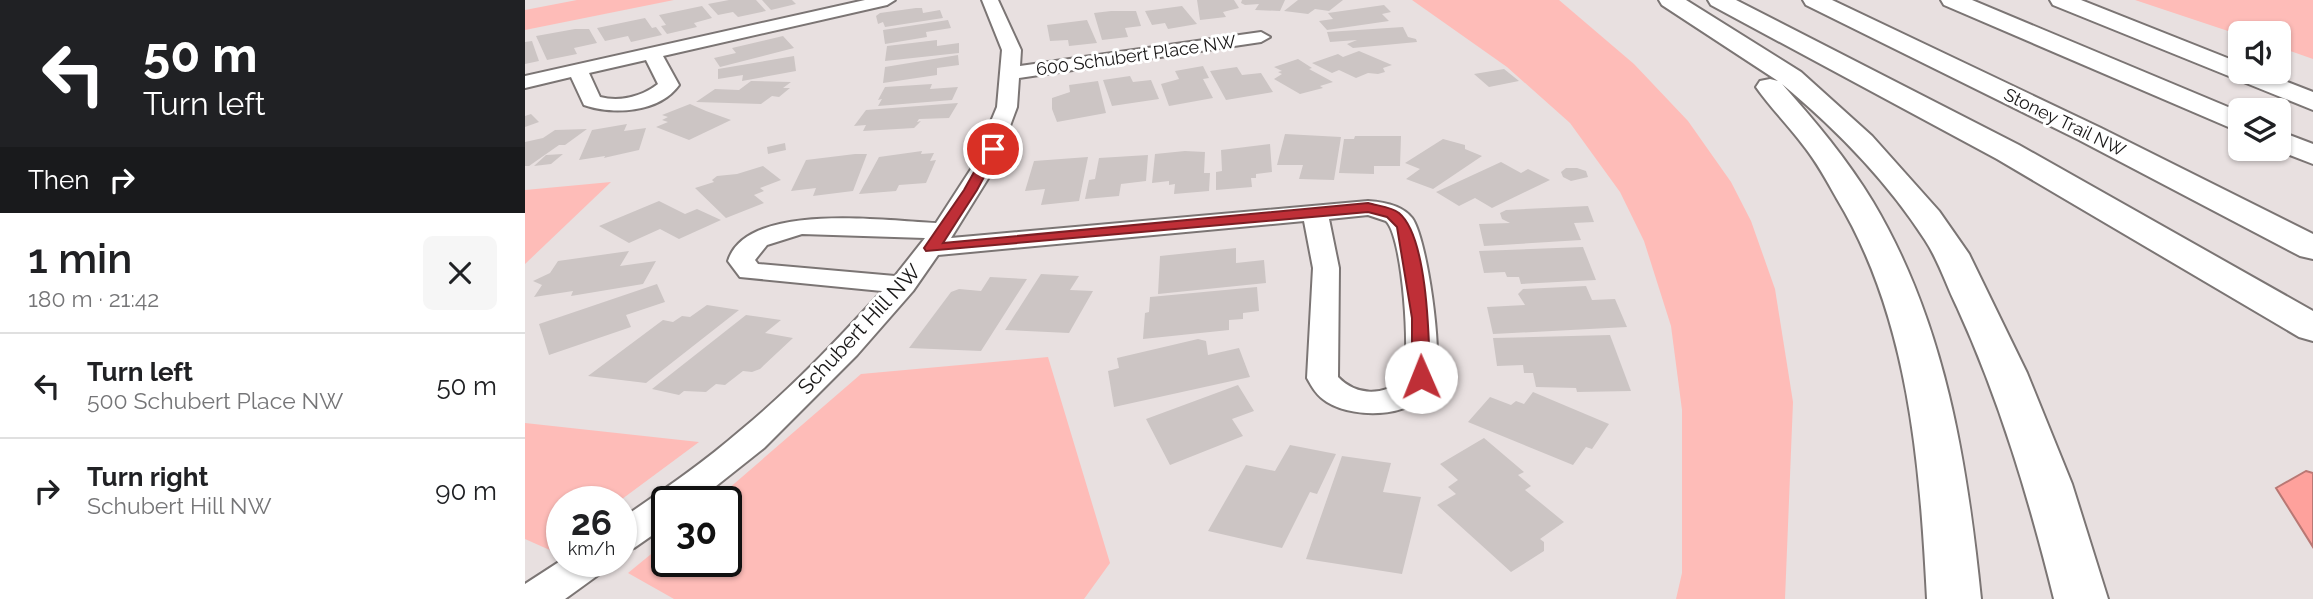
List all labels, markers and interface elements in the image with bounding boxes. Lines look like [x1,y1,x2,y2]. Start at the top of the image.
map controls [2228,21,2291,161]
button: sound [2228,21,2291,84]
text: 50 m [143,26,258,83]
icon: left [28,28,119,119]
street label: 600 Schubert Place NW [1035,31,1237,79]
street label: Stoney Trail NW [2001,84,2129,161]
text: Turn left [143,85,265,122]
button: layers [2228,98,2291,161]
pin [963,119,1023,179]
icon: arrive [974,130,1012,168]
icon: right [103,161,141,199]
text: Then [28,165,89,195]
text: 1 min [28,234,132,283]
button: close [423,236,497,310]
street label: Schubert Hill NW [792,259,926,399]
text: 180 m · 21:42 [28,285,159,312]
position arrow [1384,340,1458,414]
text: Turn left [87,357,193,387]
icon: left [28,367,66,405]
text: 50 m [436,371,497,401]
text: 500 Schubert Place NW [87,387,343,414]
text: Turn right [87,462,208,492]
icon: right [28,472,66,510]
text: 90 m [435,476,497,506]
speed limit sign: 30 [651,486,742,577]
text: Schubert Hill NW [87,492,271,519]
text: 26 [571,502,612,543]
text: km/h [568,538,615,559]

